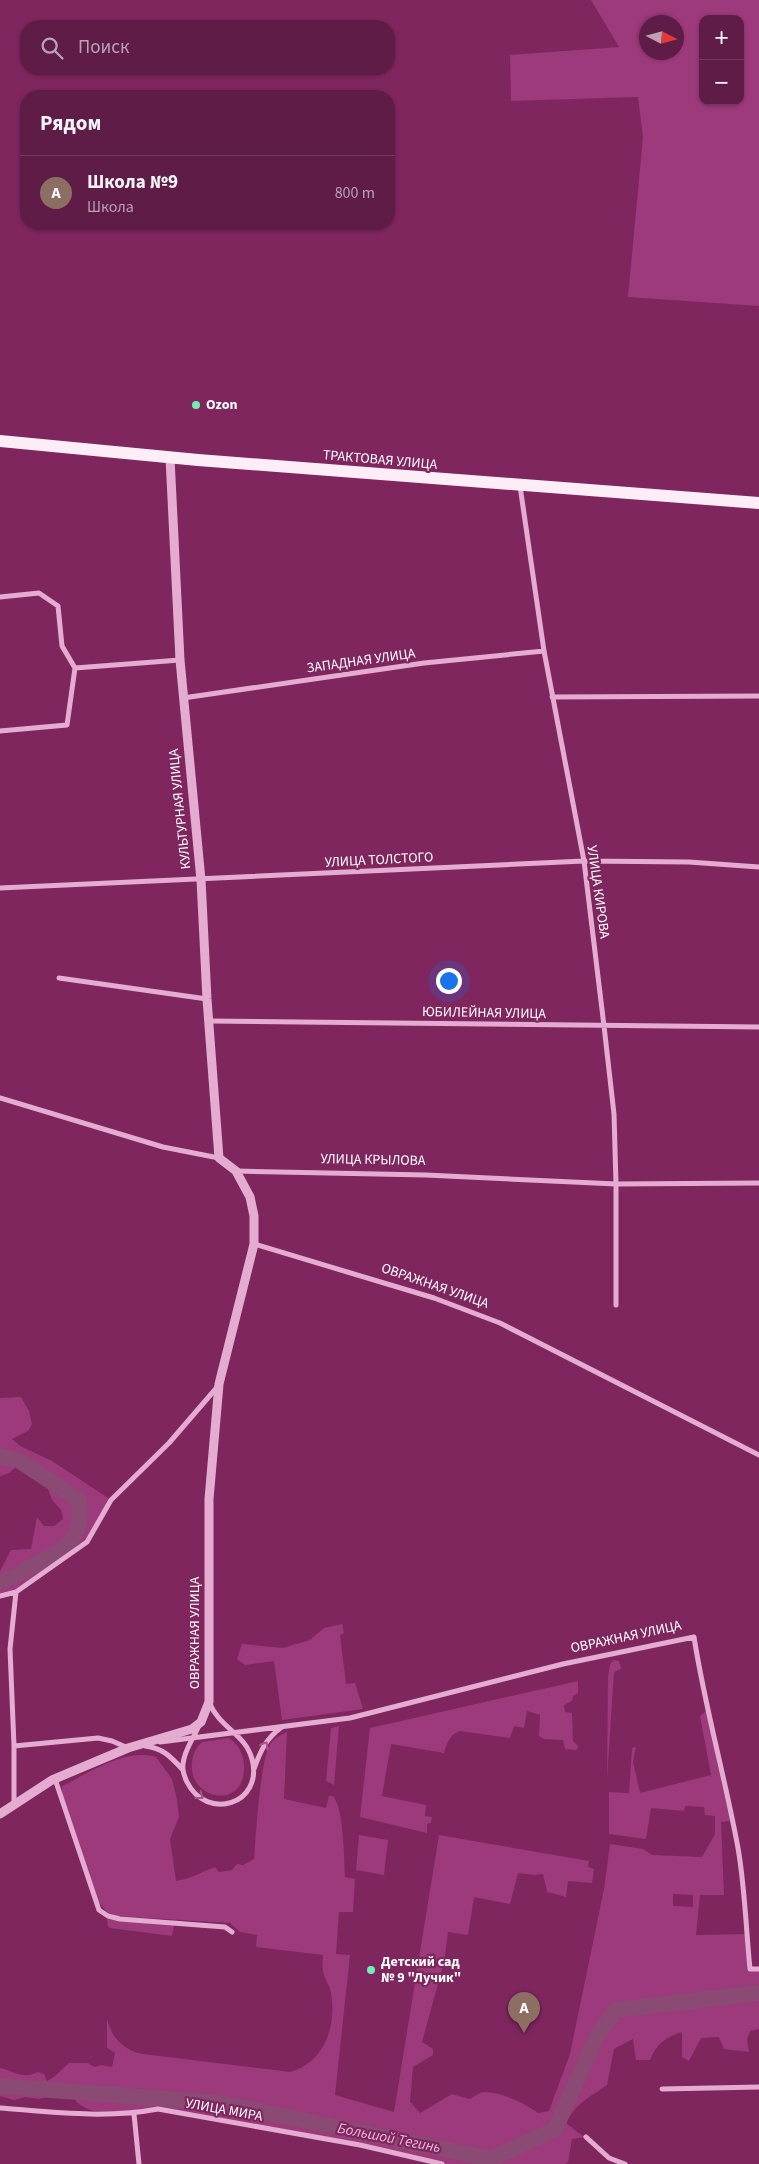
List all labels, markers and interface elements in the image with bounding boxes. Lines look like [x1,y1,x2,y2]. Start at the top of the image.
north arrow [639,15,684,60]
map controls [699,15,744,105]
button: + [699,15,744,60]
search box [20,20,395,75]
icon: search [38,34,66,62]
text: Поиск [78,34,129,61]
button: − [699,60,744,105]
text: Рядом [40,108,101,138]
text: Школа №9 [87,169,178,196]
text: A [51,182,61,204]
text: 800 m [335,182,375,204]
text: Школа [87,196,134,218]
place label: Ozon [206,395,237,415]
marker: Ozon [190,399,202,411]
street label: ТРАКТОВАЯ УЛИЦА [322,445,438,475]
street label: ЗАПАДНАЯ УЛИЦА [305,643,417,679]
street label: КУЛЬТУРНАЯ УЛИЦА [164,747,196,870]
street label: УЛИЦА КИРОВА [582,844,615,940]
street label: УЛИЦА ТОЛСТОГО [324,847,434,873]
your location [436,968,462,994]
street label: ЮБИЛЕЙНАЯ УЛИЦА [422,1002,547,1024]
street label: УЛИЦА КРЫЛОВА [320,1149,426,1171]
street label: ОВРАЖНАЯ УЛИЦА [378,1258,492,1314]
street label: ОВРАЖНАЯ УЛИЦА [185,1576,205,1689]
street label: ОВРАЖНАЯ УЛИЦА [569,1615,684,1658]
one-way arrow [258,1742,268,1751]
one-way arrow [194,1791,203,1800]
place label: Детский сад № 9 "Лучик" [381,1952,461,1988]
marker: Детский сад № 9 "Лучик" [365,1964,377,1976]
pin: A [508,1992,540,2033]
street label: УЛИЦА МИРА [184,2093,265,2127]
water label: Большой Тегинь [336,2118,442,2158]

